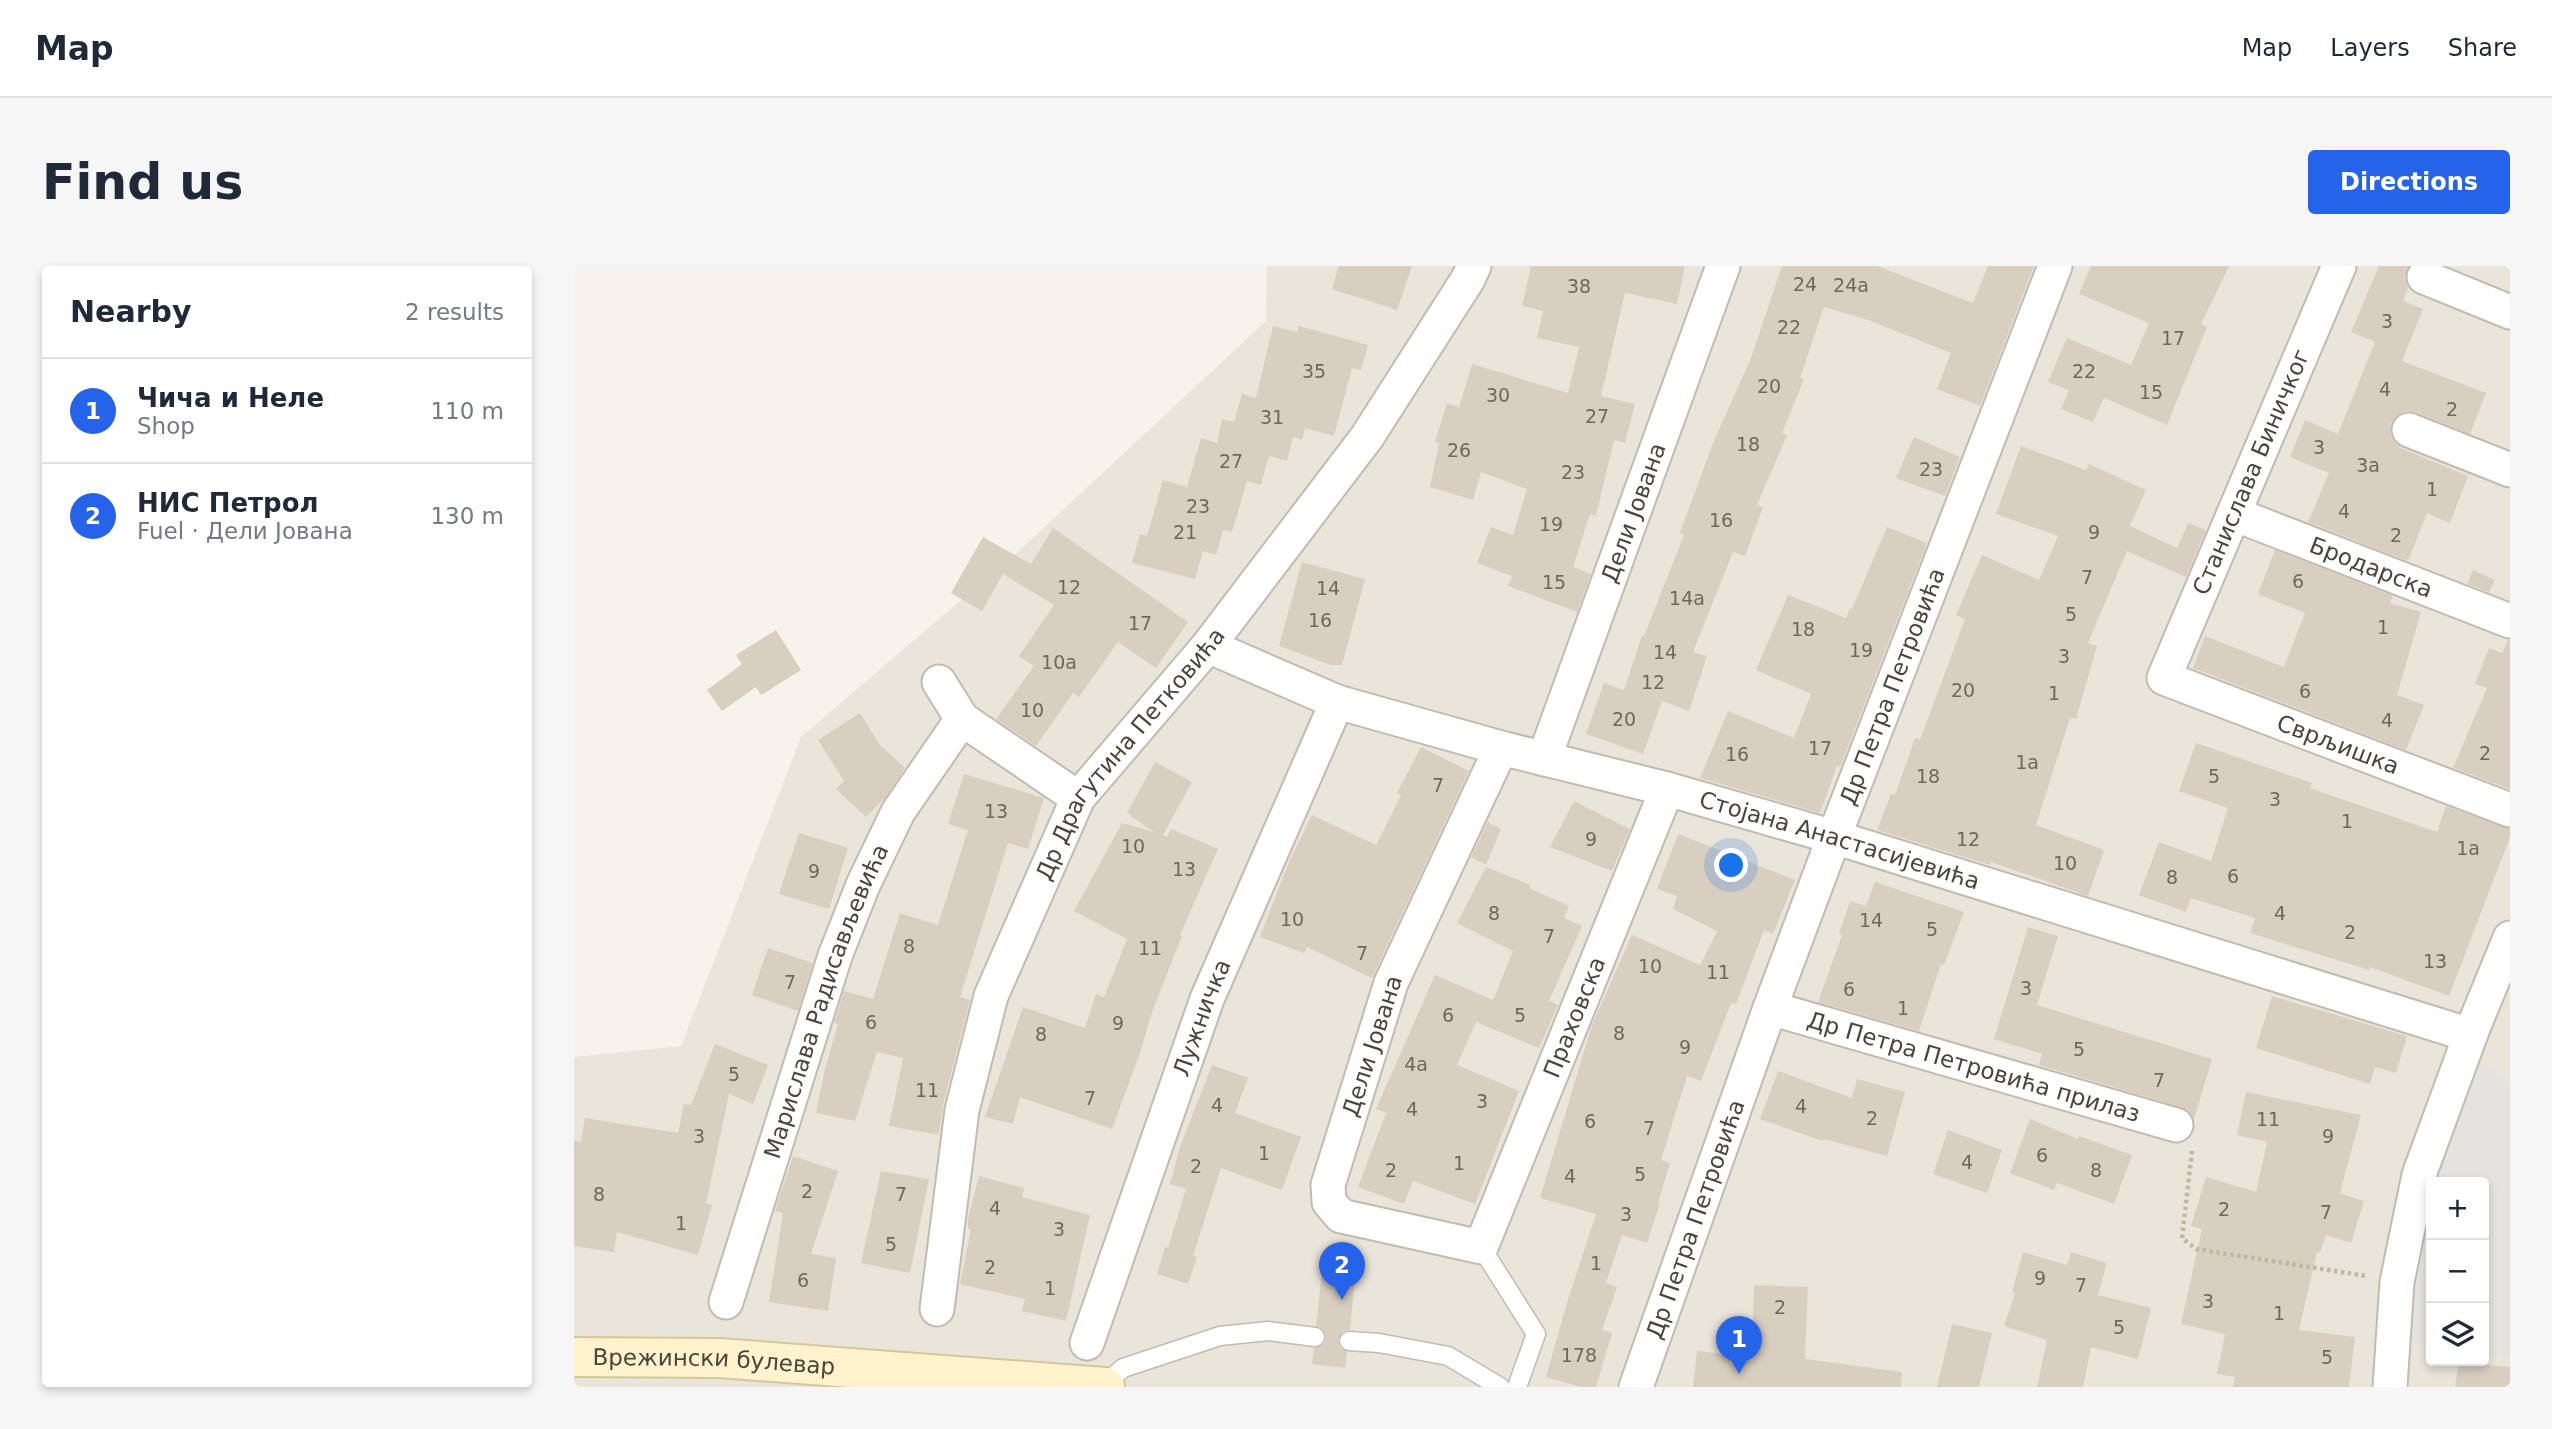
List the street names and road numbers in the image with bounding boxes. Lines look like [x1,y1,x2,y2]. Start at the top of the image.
street label: Станислава Биничког [2187,345,2315,599]
street label: Дели Јована [1596,439,1671,586]
street label: Бродарска [2306,532,2436,603]
street label: Др Петра Петровића [1835,564,1950,809]
street label: Др Драгутина Петковића [1031,623,1230,884]
street label: Сврљишка [2273,709,2403,780]
street label: Стојана Анастасијевића [1696,786,1983,895]
street label: Марислава Радисављевића [759,840,894,1162]
street label: Праховска [1538,953,1610,1081]
street label: Лужничка [1168,955,1236,1080]
street label: Дели Јована [1337,972,1407,1120]
street label: Др Петра Петровића прилаз [1804,1006,2143,1127]
street label: Др Петра Петровића [1641,1096,1750,1342]
street label: Врежински булевар [592,1344,836,1380]

